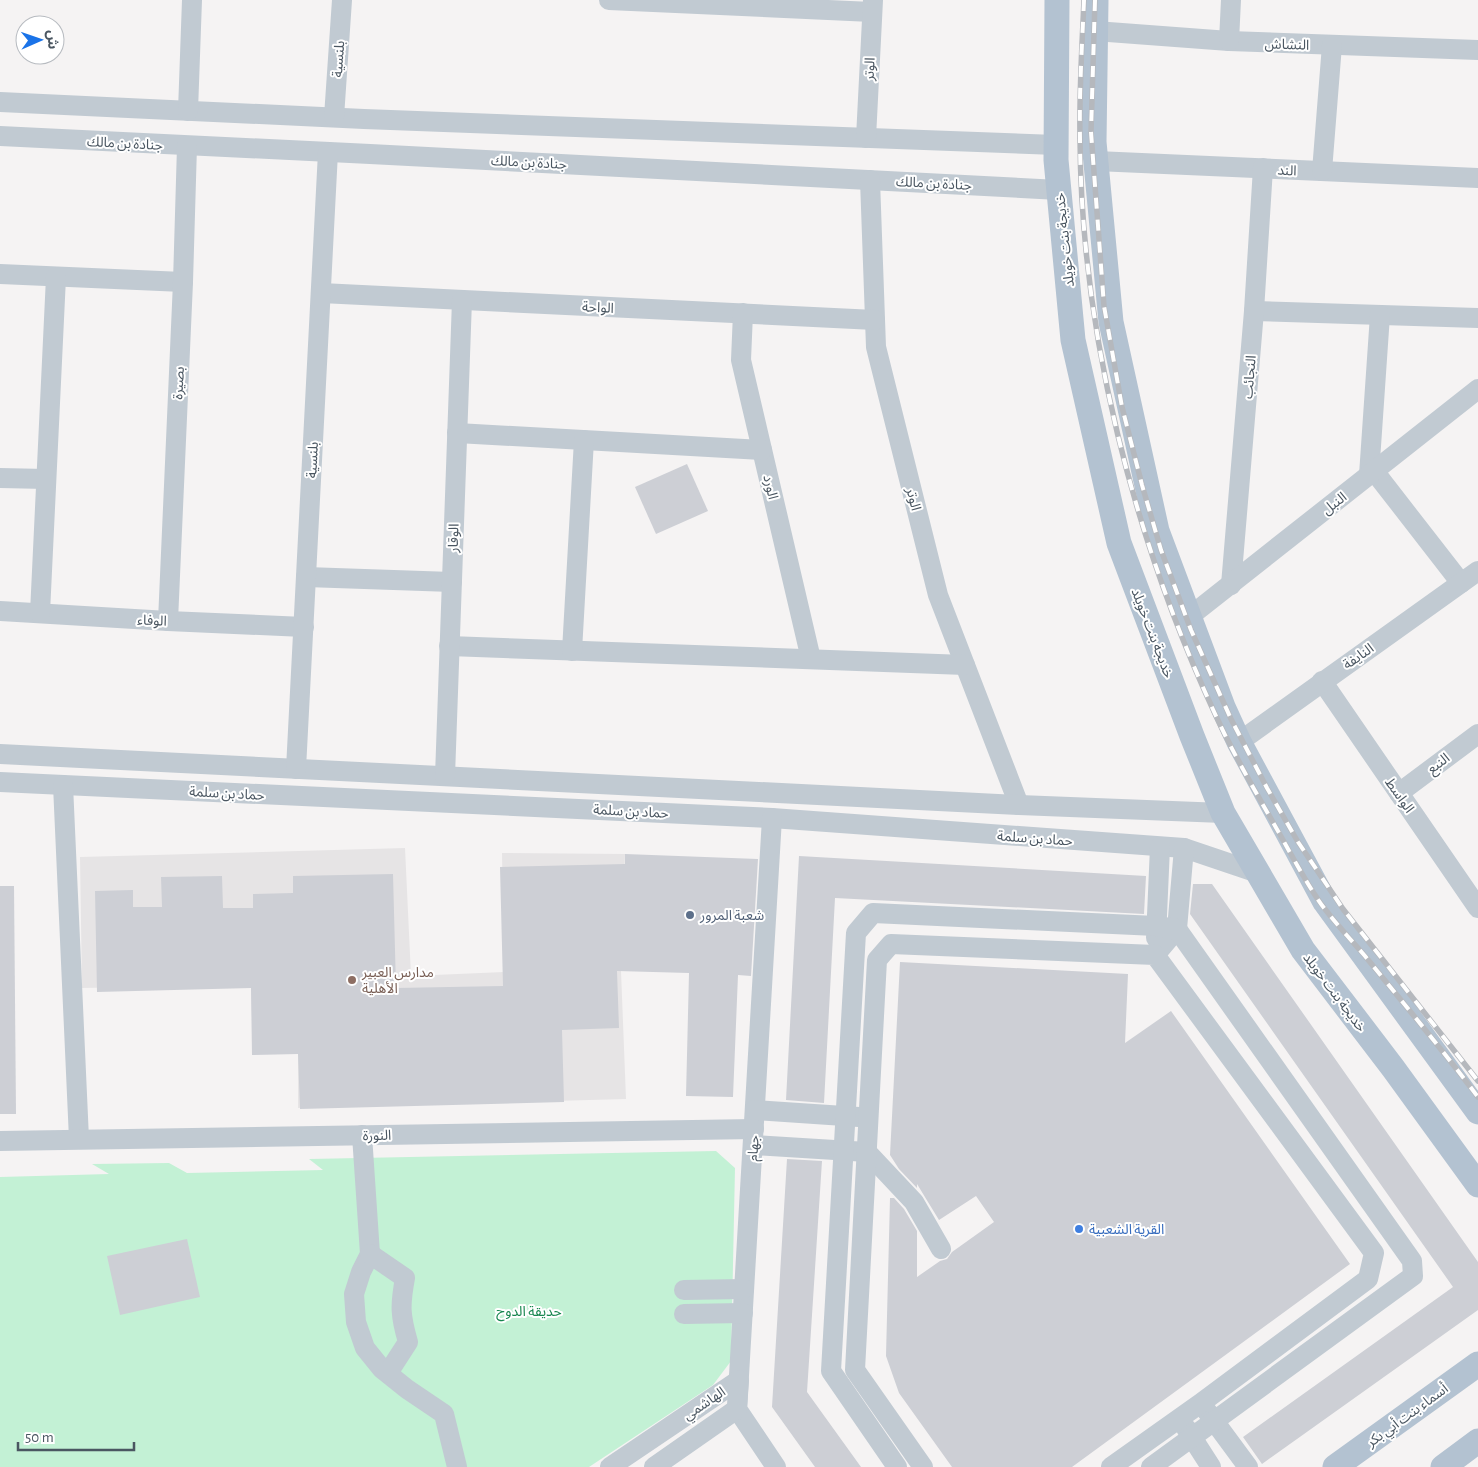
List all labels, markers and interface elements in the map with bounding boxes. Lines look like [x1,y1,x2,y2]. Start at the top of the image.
north arrow [15,15,65,65]
text: ش [45,30,59,49]
street label: النشاش [1264,37,1310,54]
street label: بلنسية [331,40,347,78]
street label: الوتر [862,57,879,82]
street label: جنادة بن مالك [87,135,163,154]
street label: جنادة بن مالك [491,154,567,173]
street label: الند [1277,164,1297,178]
street label: جنادة بن مالك [896,175,972,194]
street label: خديجة بنت خويلد [1053,192,1078,288]
street label: الواحة [582,300,614,317]
street label: النجائب [1241,355,1259,400]
street label: بصيرة [171,366,188,400]
street label: بلنسية [305,441,321,479]
street label: الورد [759,473,780,501]
street label: الوتر [902,485,923,512]
street label: النبل [1320,490,1350,518]
street label: الوقار [446,523,463,554]
street label: خديجة بنت خويلد [1128,587,1176,680]
street label: الوفاء [137,613,167,630]
street label: النايفة [1341,641,1376,672]
street label: النبع [1425,751,1454,779]
street label: الواسط [1381,775,1416,816]
street label: حماد بن سلمة [189,785,265,804]
street label: حماد بن سلمة [593,803,669,822]
street label: حماد بن سلمة [997,829,1073,850]
marker: شعبة المرور [684,909,696,921]
place label: شعبة المرور [699,909,764,924]
street label: خديجة بنت خويلد [1299,951,1368,1035]
place label: مدارس العبير الأهلية [361,966,434,996]
marker: مدارس العبير الأهلية [346,974,358,986]
street label: النورة [363,1129,391,1144]
street label: جهام [746,1135,765,1162]
marker: القرية الشعبية [1073,1223,1085,1235]
place label: القرية الشعبية [1089,1223,1164,1238]
park label: حديقة الدوح [496,1305,562,1322]
street label: أسماء بنت أبي بكر [1362,1379,1453,1453]
street label: الهاشمي [681,1385,730,1426]
scale bar [18,1420,134,1452]
text: 50 m [25,1430,54,1445]

